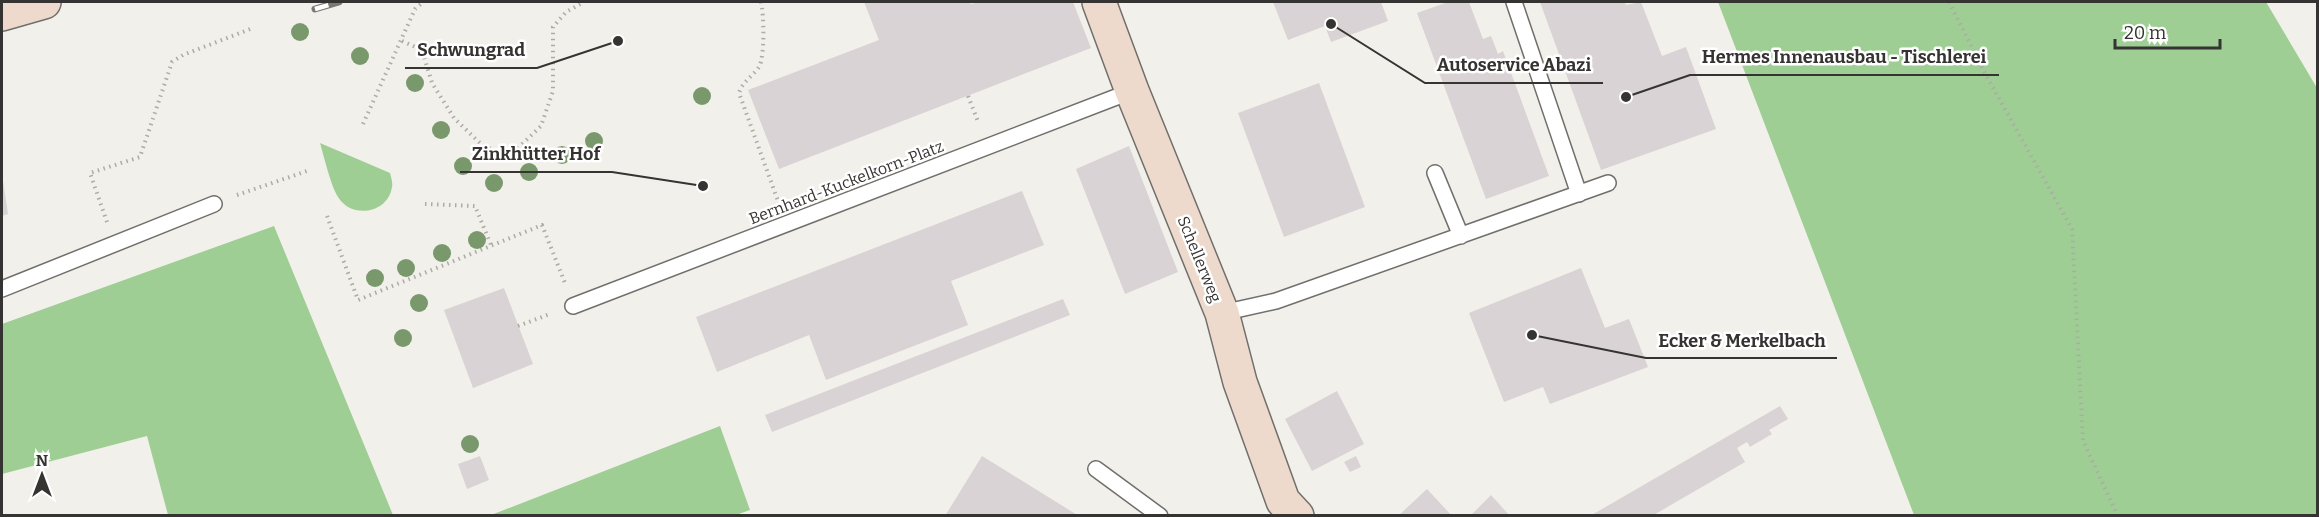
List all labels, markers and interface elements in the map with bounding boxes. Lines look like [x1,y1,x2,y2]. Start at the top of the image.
scale bar [2115,12,2220,50]
text: 20 m [2124,22,2166,44]
callout: Schwungrad [405,32,537,68]
text: Schwungrad [417,39,525,61]
callout: Hermes Innenausbau - Tischlerei [1690,39,1999,75]
text: Hermes Innenausbau - Tischlerei [1702,46,1987,68]
callout: Autoservice Abazi [1425,47,1603,83]
text: Autoservice Abazi [1437,54,1591,76]
callout: Zinkhütter Hof [460,136,612,172]
street label: Bernhard-Kuckelkorn-Platz [746,136,946,228]
text: Zinkhütter Hof [472,143,601,165]
street label: Schellerweg [1174,213,1225,305]
callout: Ecker & Merkelbach [1646,322,1837,358]
text: Ecker & Merkelbach [1658,330,1826,352]
north arrow [12,445,72,505]
text: N [36,451,48,470]

